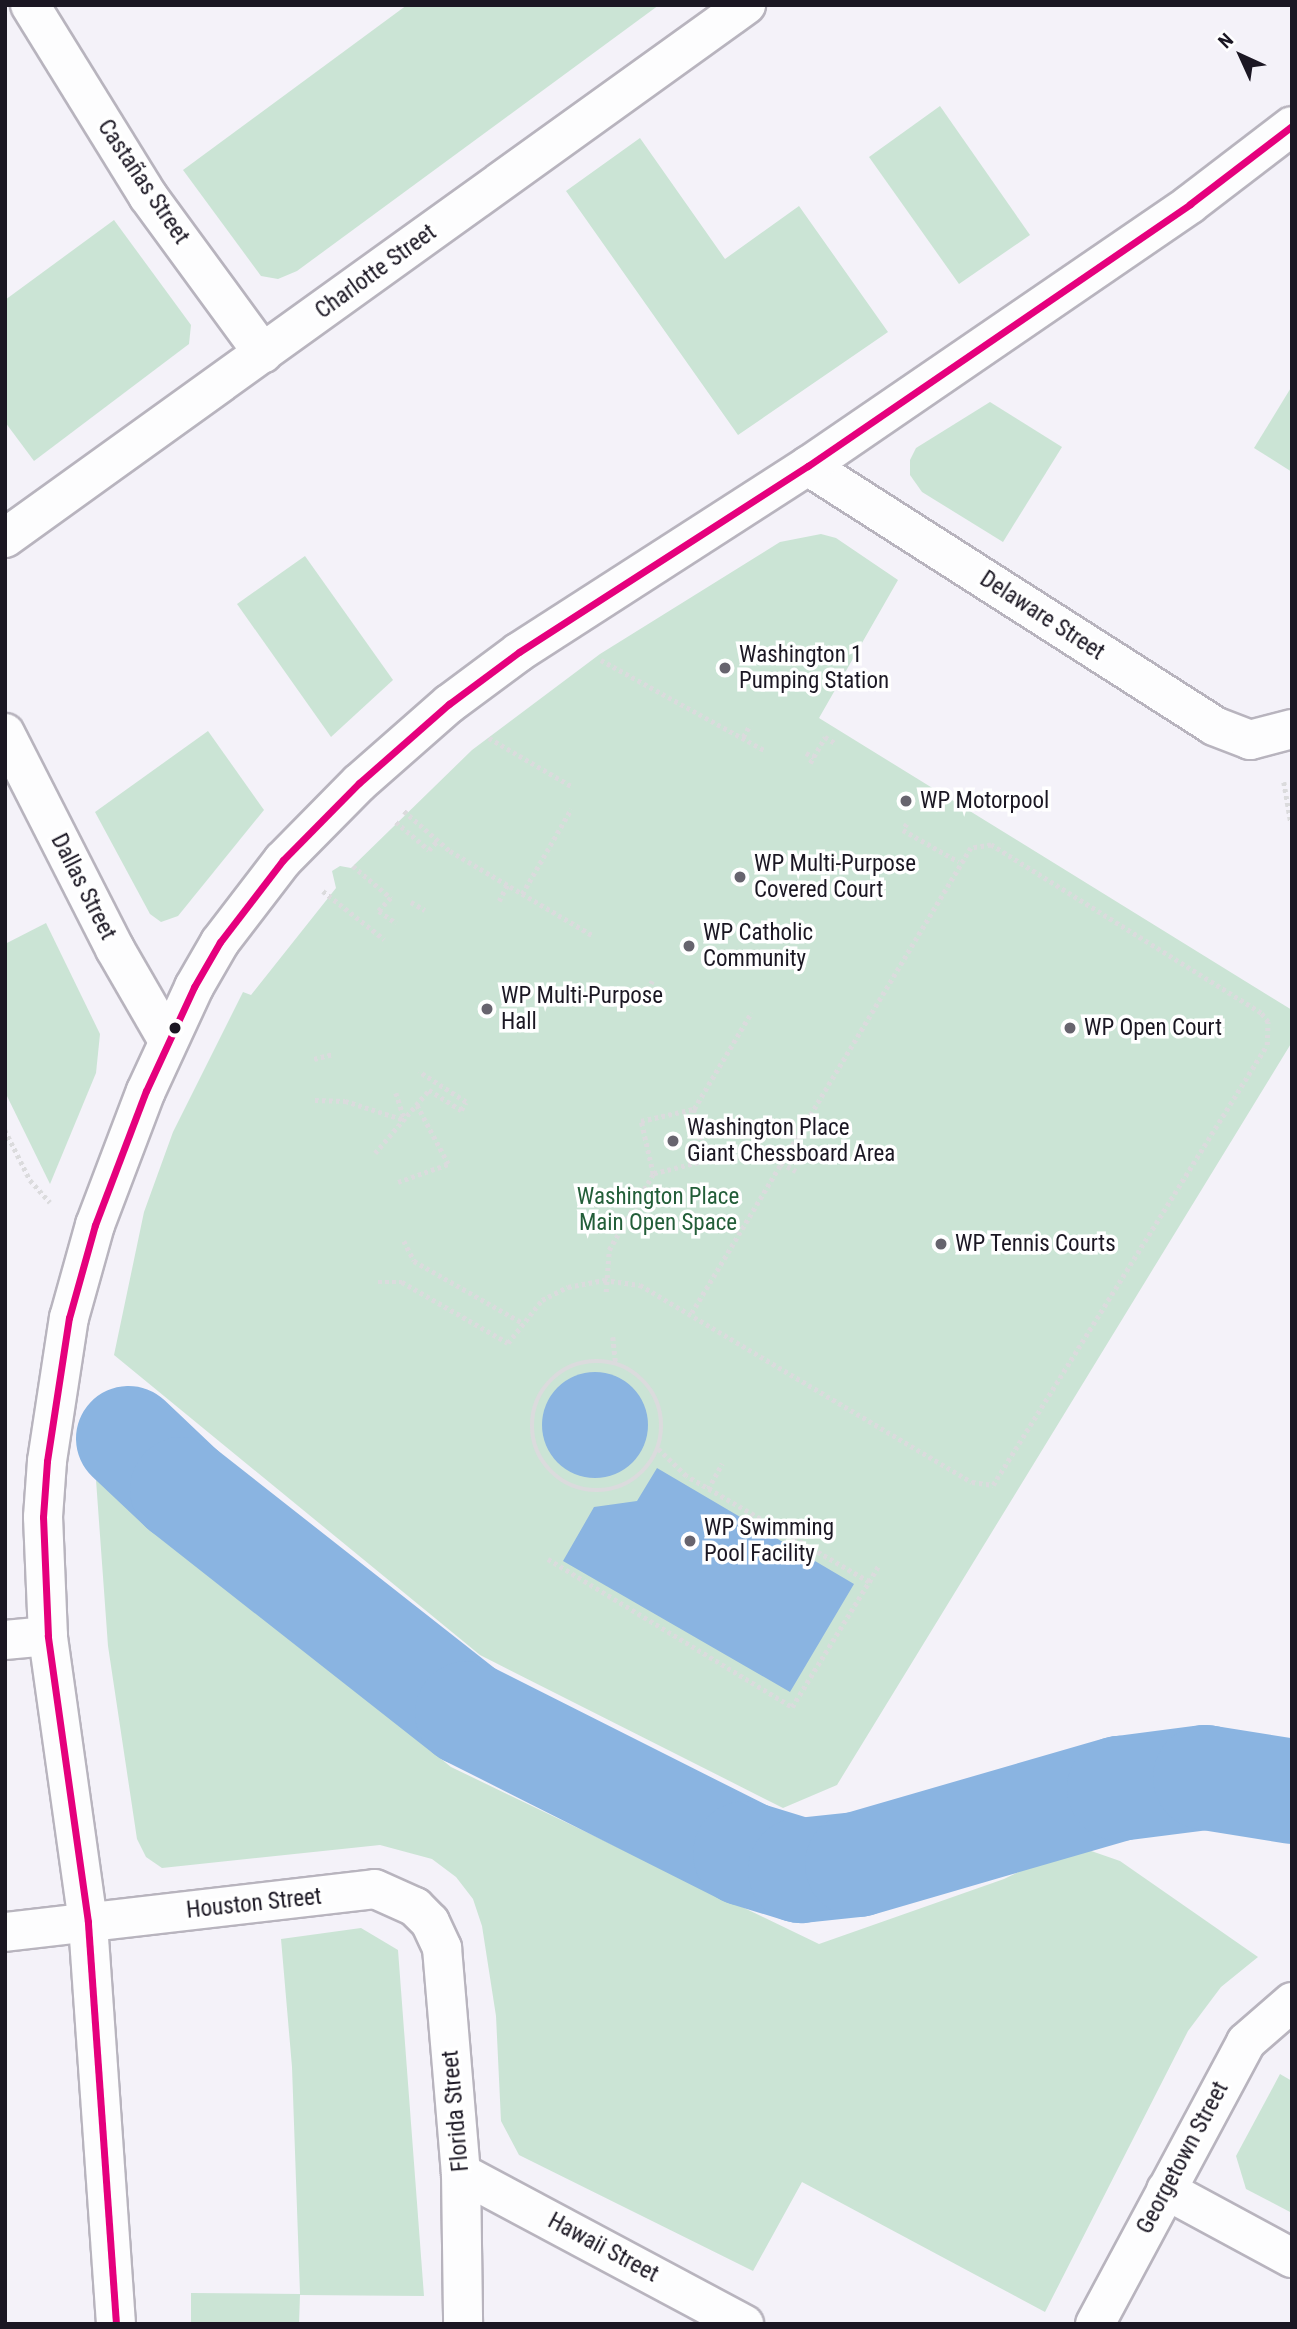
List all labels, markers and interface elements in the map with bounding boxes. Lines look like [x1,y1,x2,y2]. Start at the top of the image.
north arrow [1206,21,1276,91]
text: N [1214,29,1238,53]
street label: Castañas Street [91,115,195,249]
street label: Charlotte Street [310,219,442,325]
street label: Delaware Street [975,566,1109,666]
place label: Washington 1 Pumping Station [739,641,889,695]
marker: Washington 1 Pumping Station [717,660,733,676]
place label: WP Motorpool [920,787,1049,815]
marker: WP Motorpool [898,793,914,809]
street label: Dallas Street [45,829,121,945]
place label: WP Multi-Purpose Covered Court [754,850,916,904]
marker: WP Multi-Purpose Covered Court [732,869,748,885]
place label: WP Catholic Community [703,919,813,973]
marker: WP Catholic Community [681,938,697,954]
place label: WP Multi-Purpose Hall [501,982,663,1036]
marker: WP Multi-Purpose Hall [479,1001,495,1017]
place label: WP Open Court [1084,1014,1222,1042]
marker: WP Open Court [1062,1020,1078,1036]
unlabelled marker [168,1021,182,1035]
place label: Washington Place Giant Chessboard Area [687,1114,895,1168]
marker: Washington Place Giant Chessboard Area [665,1133,681,1149]
park label: Washington Place Main Open Space [577,1183,739,1237]
place label: WP Tennis Courts [955,1230,1116,1258]
marker: WP Tennis Courts [933,1236,949,1252]
place label: WP Swimming Pool Facility [704,1514,834,1568]
marker: WP Swimming Pool Facility [682,1533,698,1549]
street label: Houston Street [185,1883,323,1925]
street label: Florida Street [437,2049,475,2173]
street label: Georgetown Street [1131,2077,1235,2239]
street label: Hawaii Street [543,2207,663,2289]

